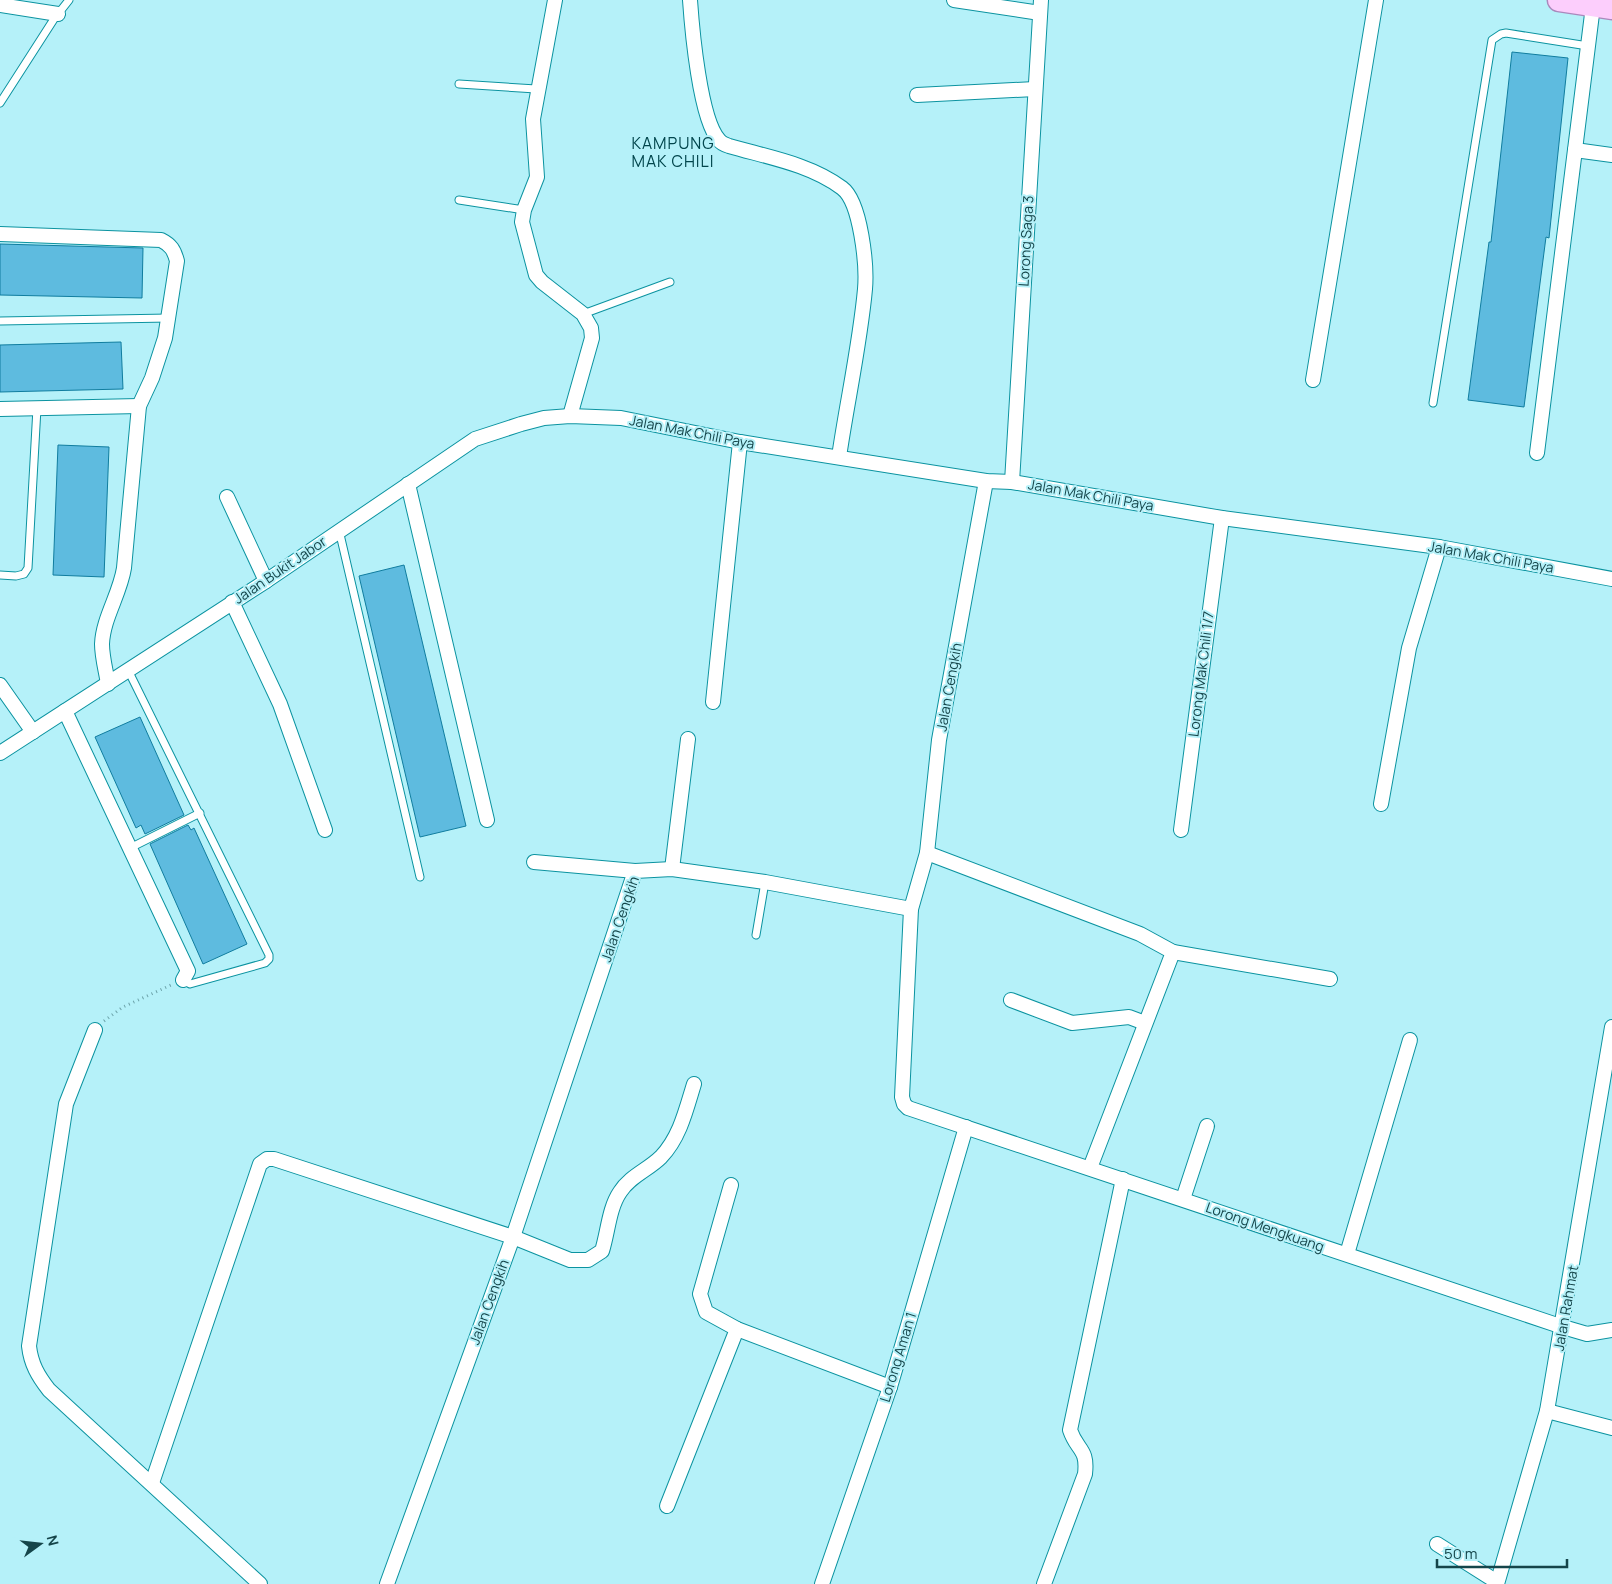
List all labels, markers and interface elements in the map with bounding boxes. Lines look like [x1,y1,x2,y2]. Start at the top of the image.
district label: KAMPUNG MAK CHILI [631,132,715,172]
street label: Lorong Saga 3 [1014,195,1037,287]
street label: Jalan Mak Chili Paya [628,410,756,453]
street label: Jalan Mak Chili Paya [1027,474,1155,515]
street label: Jalan Bukit Jabor [230,532,330,608]
street label: Jalan Mak Chili Paya [1427,536,1555,577]
street label: Lorong Mak Chili 1/7 [1183,610,1218,738]
street label: Jalan Cengkih [931,641,966,733]
street label: Jalan Cengkih [596,873,643,964]
street label: Lorong Mengkuang [1203,1197,1327,1256]
street label: Jalan Cengkih [464,1256,513,1347]
street label: Jalan Rahmat [1549,1263,1582,1352]
street label: Lorong Aman 1 [875,1310,920,1404]
north arrow [15,1519,65,1569]
text: N [43,1533,64,1548]
scale bar [1437,1536,1567,1568]
text: 50 m [1444,1543,1478,1564]

